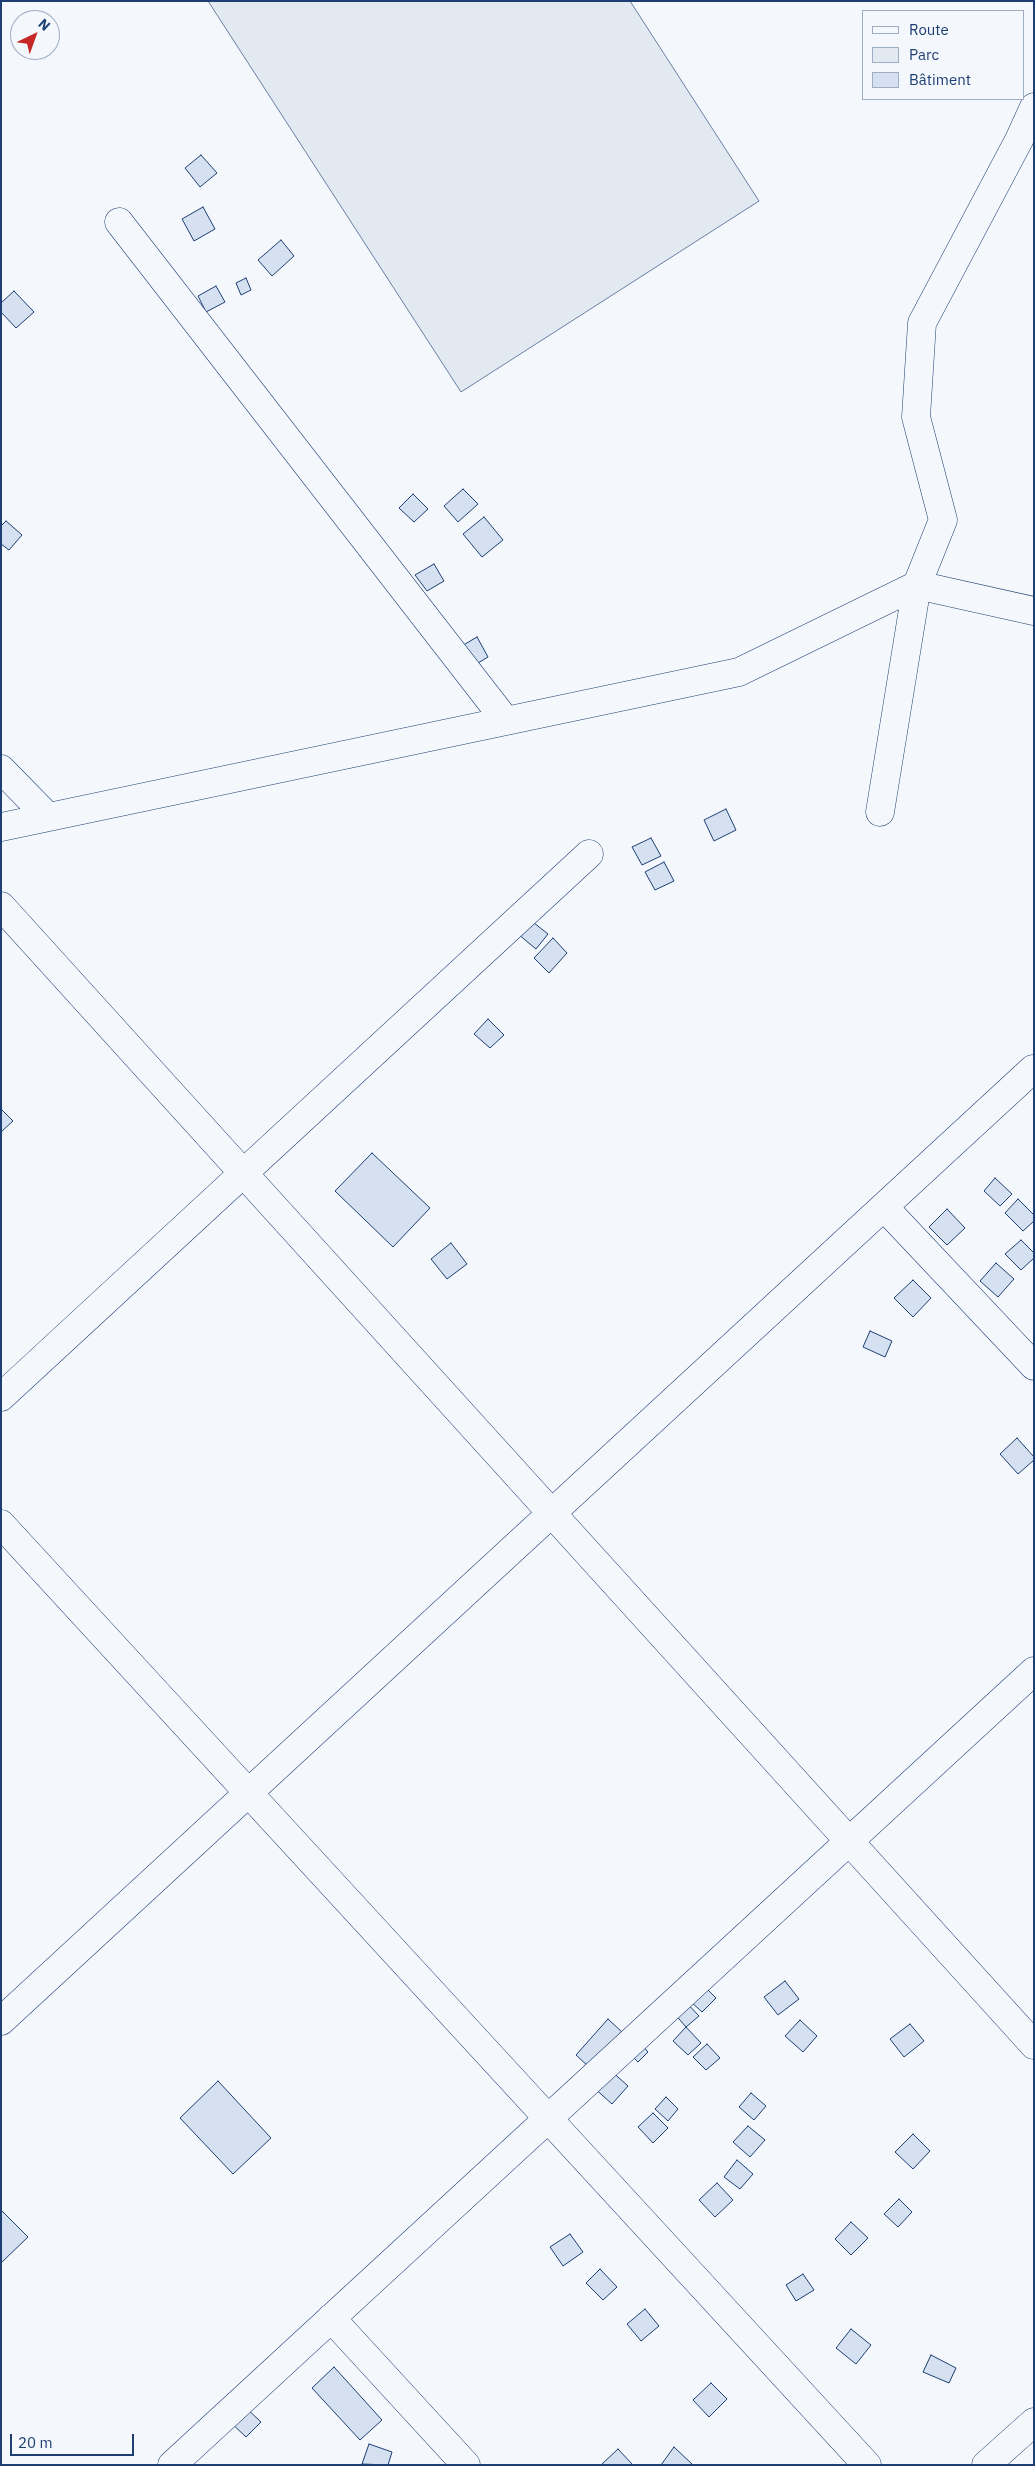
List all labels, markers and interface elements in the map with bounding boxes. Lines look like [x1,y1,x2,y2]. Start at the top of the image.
north arrow [10,10,60,60]
legend [862,10,1025,100]
text: N [35,15,54,35]
text: Route [909,20,949,39]
text: Parc [909,45,939,64]
text: Bâtiment [909,70,971,89]
scale bar [12,2424,136,2456]
text: 20 m [18,2433,53,2452]

